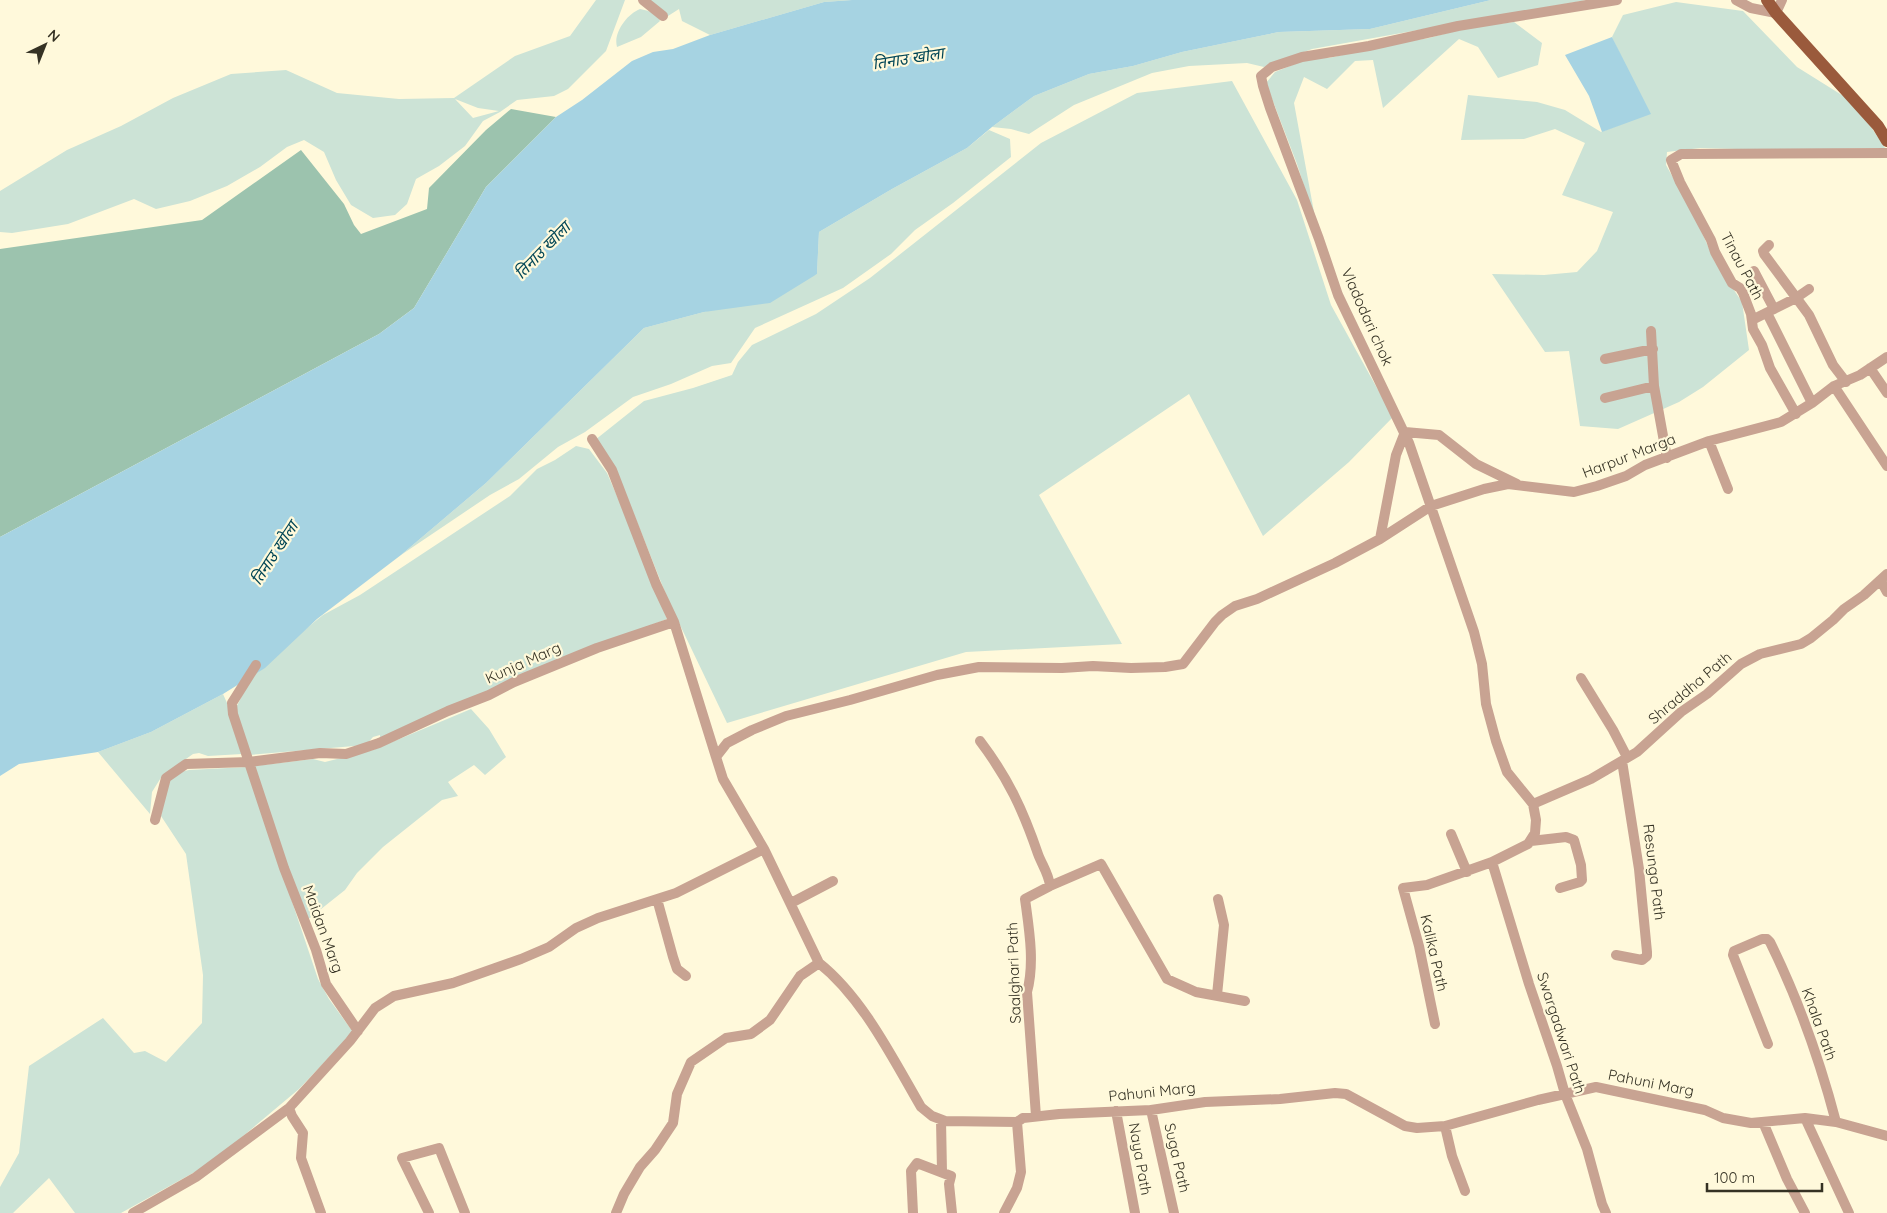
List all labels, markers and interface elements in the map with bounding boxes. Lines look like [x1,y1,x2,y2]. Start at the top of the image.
north arrow [20,20,70,70]
text: N [44,25,64,46]
water label: तिनाउ खोला [871,42,948,73]
water label: तिनाउ खोला [510,215,576,283]
street label: Tinau Path [1717,229,1768,303]
street label: Vladodari chok [1337,265,1398,369]
street label: Harpur Marga [1579,429,1678,482]
water label: तिनाउ खोला [246,515,303,588]
street label: Kunja Marg [482,637,564,688]
street label: Shraddha Path [1644,647,1735,728]
street label: Resunga Path [1639,823,1670,921]
street label: Maidan Marg [299,882,348,975]
street label: Kalika Path [1416,912,1453,993]
street label: Saalghari Path [1002,922,1025,1024]
street label: Swargadwari Path [1533,970,1590,1096]
street label: Khala Path [1798,985,1841,1063]
street label: Pahuni Marg [1606,1065,1696,1100]
street label: Pahuni Marg [1107,1077,1196,1106]
street label: Naya Path [1125,1121,1156,1197]
street label: Suga Path [1160,1121,1195,1195]
scale bar [1707,1160,1822,1192]
text: 100 m [1714,1168,1755,1187]

